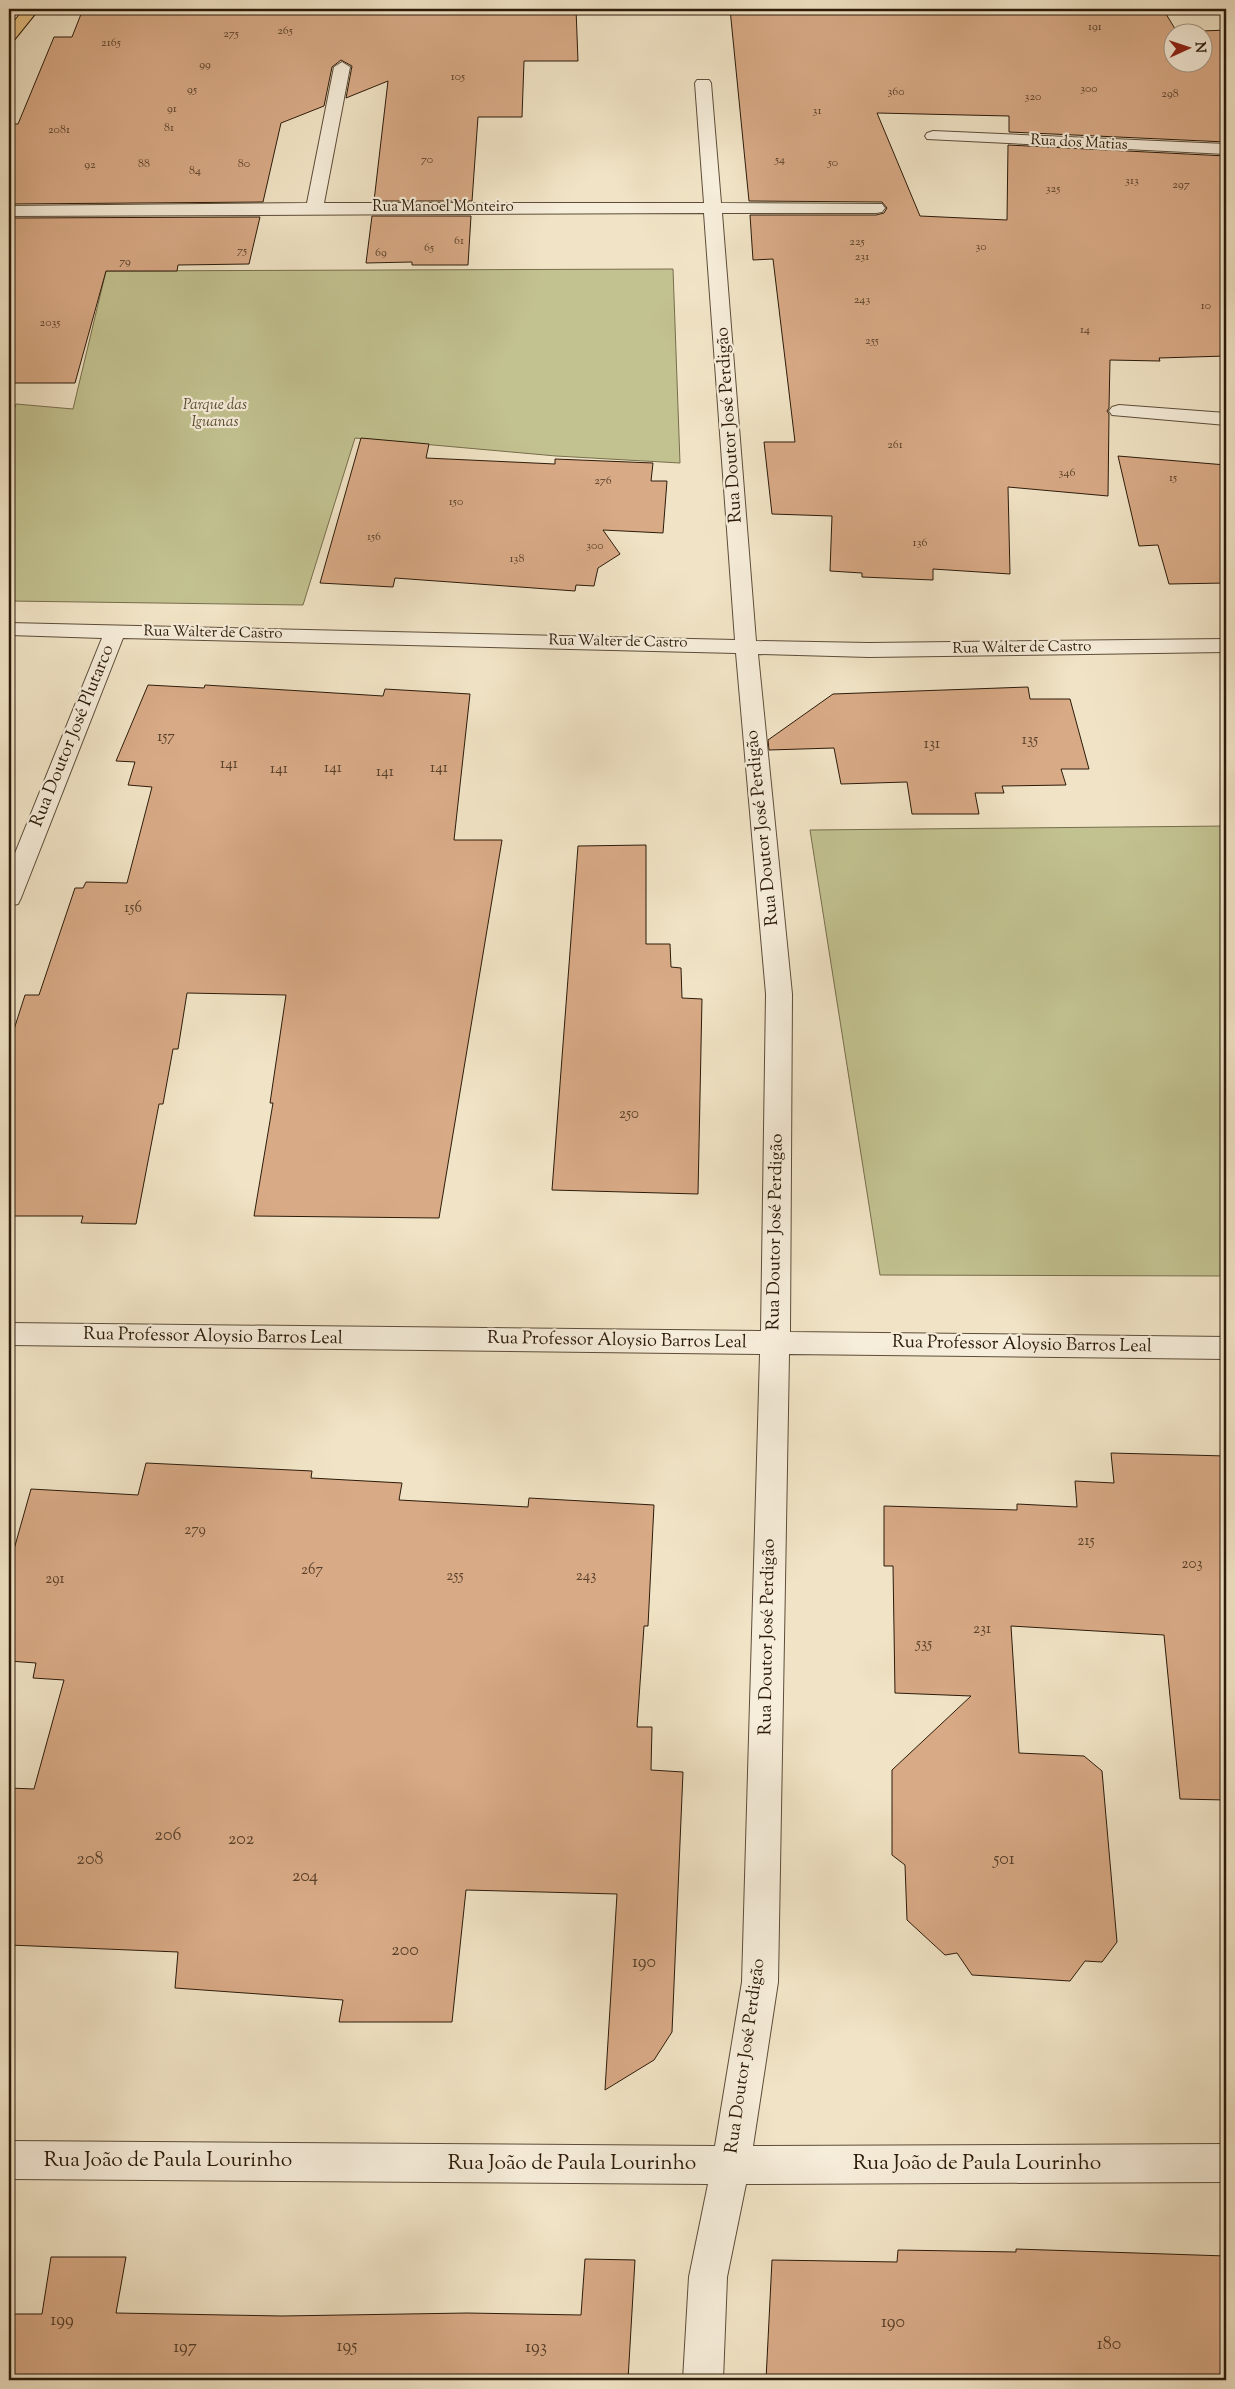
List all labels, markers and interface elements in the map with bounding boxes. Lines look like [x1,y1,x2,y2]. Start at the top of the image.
house number: 191 [1088,18,1102,36]
house number: 265 [277,22,293,40]
north arrow [1162,22,1212,72]
house number: 275 [223,25,239,43]
house number: 2165 [101,34,121,52]
text: N [1189,41,1209,54]
house number: 99 [199,56,211,74]
house number: 105 [451,68,465,86]
house number: 300 [1080,80,1098,98]
house number: 95 [187,81,197,99]
house number: 360 [887,83,905,101]
house number: 298 [1161,85,1179,103]
house number: 320 [1025,88,1041,106]
house number: 91 [167,100,177,118]
house number: 31 [813,102,821,120]
house number: 81 [164,119,174,137]
house number: 2081 [48,121,70,139]
street label: Rua dos Matias [1030,130,1128,156]
house number: 70 [421,151,433,169]
house number: 54 [774,151,785,169]
house number: 50 [827,154,838,172]
house number: 88 [138,155,150,173]
house number: 80 [238,155,250,173]
house number: 92 [84,156,96,174]
house number: 84 [189,162,201,180]
house number: 313 [1125,172,1139,190]
house number: 297 [1172,176,1190,194]
house number: 325 [1046,180,1060,198]
street label: Rua Manoel Monteiro [372,197,514,218]
house number: 61 [454,232,464,250]
house number: 225 [849,233,865,251]
house number: 30 [975,238,987,256]
house number: 65 [424,239,434,257]
house number: 75 [237,242,247,260]
house number: 69 [375,244,387,262]
house number: 231 [855,248,869,266]
house number: 79 [119,253,131,271]
house number: 243 [854,291,870,309]
house number: 10 [1201,297,1211,315]
house number: 2035 [40,314,60,332]
house number: 14 [1080,321,1090,339]
street label: Rua Doutor José Perdigão [710,326,750,524]
house number: 255 [865,332,879,350]
park label: Parque das Iguanas [183,395,247,433]
house number: 261 [887,436,903,454]
house number: 346 [1059,464,1075,482]
house number: 15 [1169,469,1177,487]
house number: 276 [594,472,612,490]
house number: 150 [449,493,463,511]
house number: 156 [367,528,381,546]
house number: 136 [913,534,927,552]
house number: 300 [586,537,604,555]
house number: 138 [510,550,524,568]
street label: Rua Walter de Castro [143,621,283,645]
street label: Rua Walter de Castro [548,630,688,654]
street label: Rua Walter de Castro [952,636,1092,660]
street label: Rua Doutor José Plutarco [24,641,122,831]
house number: 157 [157,727,175,748]
street label: Rua Doutor José Perdigão [740,729,786,927]
house number: 135 [1022,730,1038,751]
house number: 131 [924,734,940,755]
house number: 141 [220,754,238,775]
house number: 141 [324,758,342,779]
house number: 141 [430,758,448,779]
house number: 141 [270,759,288,780]
house number: 141 [376,762,394,783]
house number: 156 [124,898,142,919]
house number: 250 [619,1104,639,1125]
street label: Rua Doutor José Perdigão [761,1133,791,1331]
street label: Rua Professor Aloysio Barros Leal [83,1322,343,1352]
street label: Rua Professor Aloysio Barros Leal [487,1326,747,1356]
street label: Rua Professor Aloysio Barros Leal [892,1330,1152,1360]
house number: 279 [184,1520,206,1541]
house number: 215 [1077,1531,1095,1552]
street label: Rua Doutor José Perdigão [753,1538,783,1736]
house number: 203 [1181,1554,1203,1575]
house number: 267 [301,1560,323,1581]
house number: 255 [446,1566,464,1587]
house number: 243 [576,1566,596,1587]
house number: 291 [45,1569,65,1590]
house number: 231 [973,1619,991,1640]
house number: 535 [915,1634,932,1655]
house number: 206 [155,1823,181,1849]
house number: 202 [228,1827,255,1853]
house number: 208 [77,1847,103,1873]
house number: 501 [992,1847,1015,1873]
house number: 204 [292,1864,318,1890]
house number: 200 [391,1938,419,1964]
house number: 190 [632,1950,656,1976]
street label: Rua Doutor José Perdigão [719,1957,773,2155]
street label: Rua João de Paula Lourinho [44,2146,292,2176]
street label: Rua João de Paula Lourinho [448,2149,696,2179]
street label: Rua João de Paula Lourinho [853,2149,1101,2179]
house number: 199 [50,2308,74,2334]
house number: 190 [881,2310,905,2336]
house number: 180 [1097,2332,1121,2358]
house number: 195 [336,2334,358,2360]
house number: 197 [173,2335,197,2361]
house number: 193 [525,2335,547,2361]

